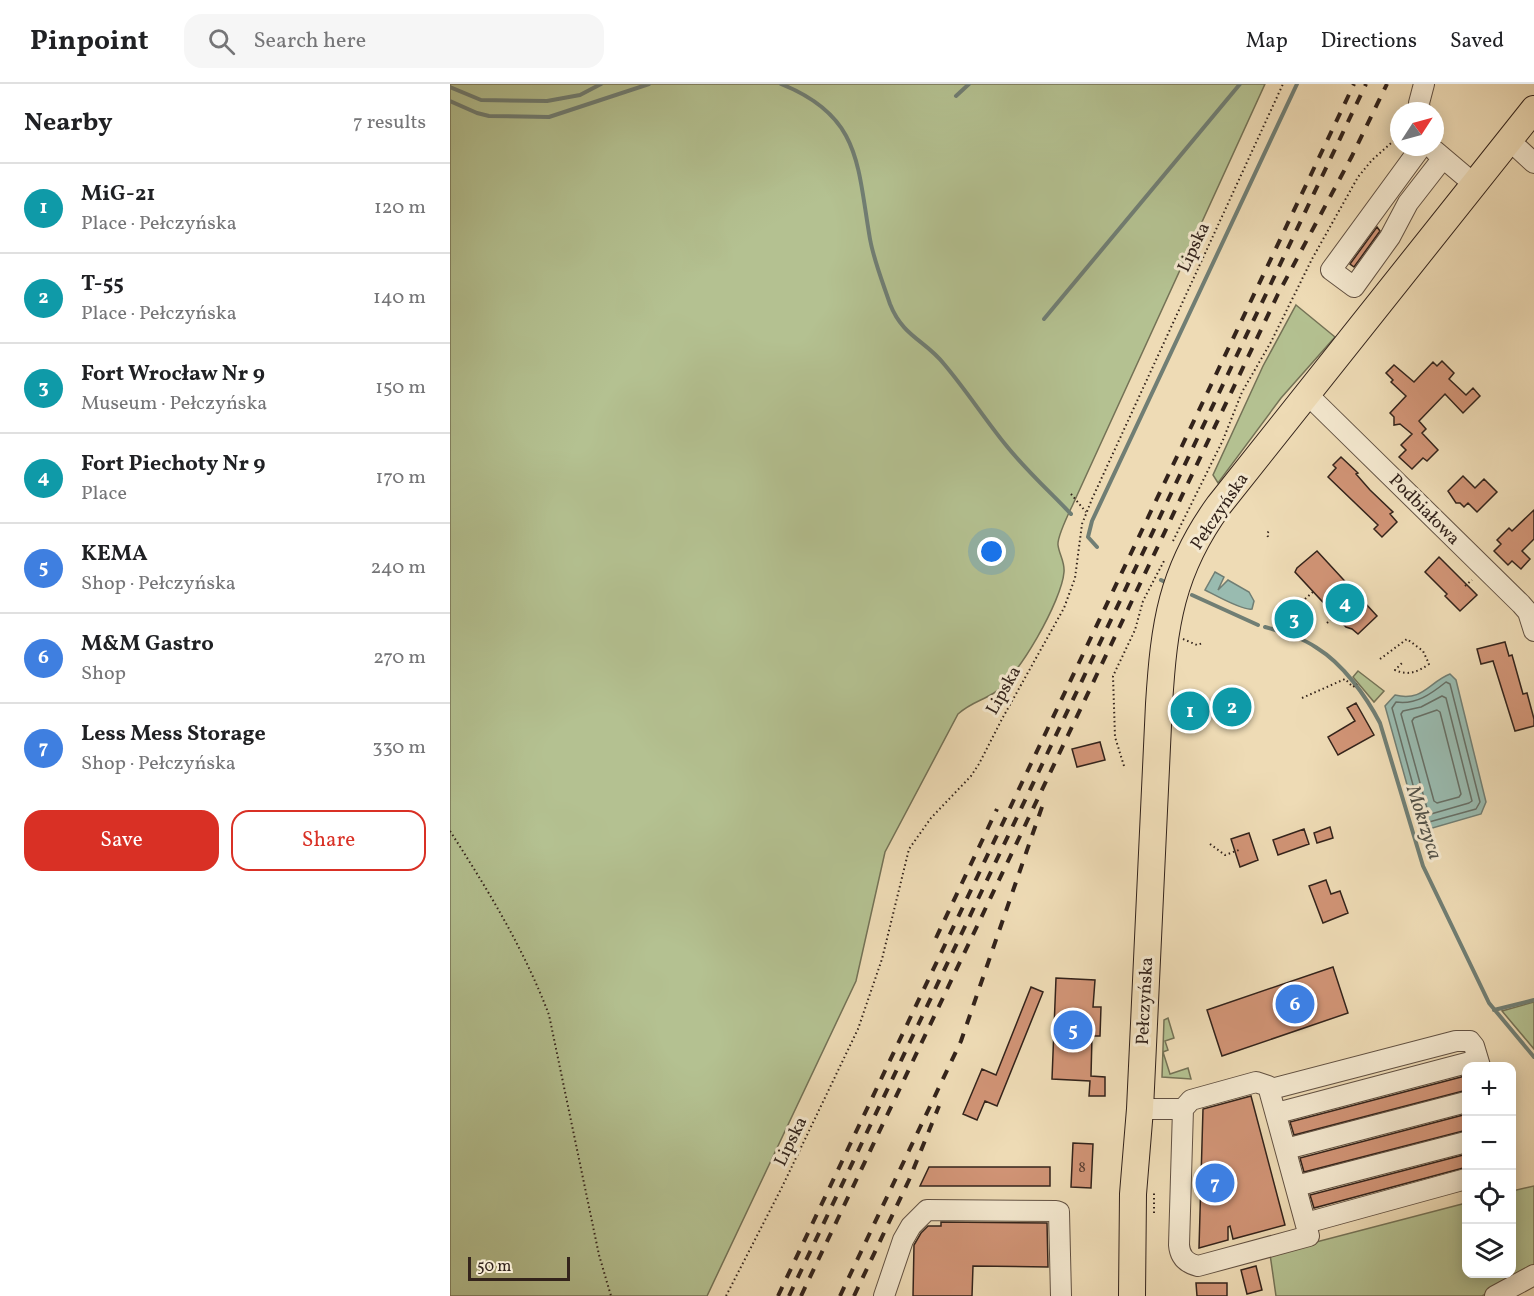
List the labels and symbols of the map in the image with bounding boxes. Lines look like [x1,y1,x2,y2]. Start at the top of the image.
north arrow [1390,102,1444,156]
street label: Lipska [1172,219,1217,277]
street label: Pełczyńska [1185,468,1255,555]
street label: Podbiałowa [1383,469,1465,551]
your location [977,537,1006,566]
pin: 4 [1326,580,1364,626]
pin: 3 [1274,596,1314,642]
street label: Lipska [981,662,1028,720]
pin: 2 [1212,684,1252,730]
pin: 1 [1170,688,1210,734]
water label: Mokrzyca [1398,781,1448,863]
street label: Pełczyńska [1131,956,1160,1046]
pin: 6 [1276,982,1314,1026]
pin: 5 [1054,1008,1092,1052]
street label: Lipska [769,1113,814,1171]
house number: 8 [1078,1158,1086,1179]
pin: 7 [1196,1160,1234,1206]
scale bar [468,1254,570,1282]

